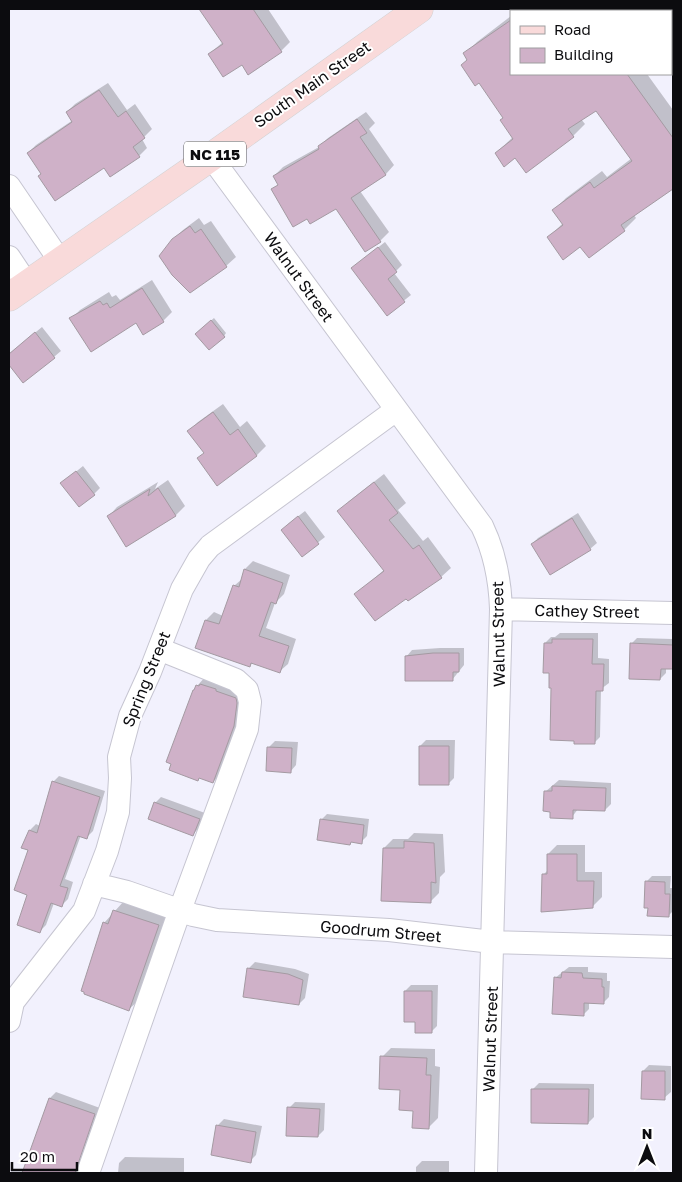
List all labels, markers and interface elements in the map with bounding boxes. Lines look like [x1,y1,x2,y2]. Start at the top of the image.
legend [510,10,672,75]
text: Road [554,20,591,38]
street label: South Main Street [250,36,374,132]
text: Building [554,45,614,63]
road number: NC 115 [184,142,246,166]
street label: Walnut Street [260,228,338,326]
street label: Walnut Street [487,581,509,687]
street label: Cathey Street [534,600,640,622]
street label: Spring Street [118,628,174,730]
street label: Goodrum Street [319,916,443,946]
street label: Walnut Street [478,986,502,1092]
north arrow [622,1122,672,1172]
text: N [642,1125,652,1142]
scale bar [12,1140,78,1172]
text: 20 m [20,1147,55,1165]

